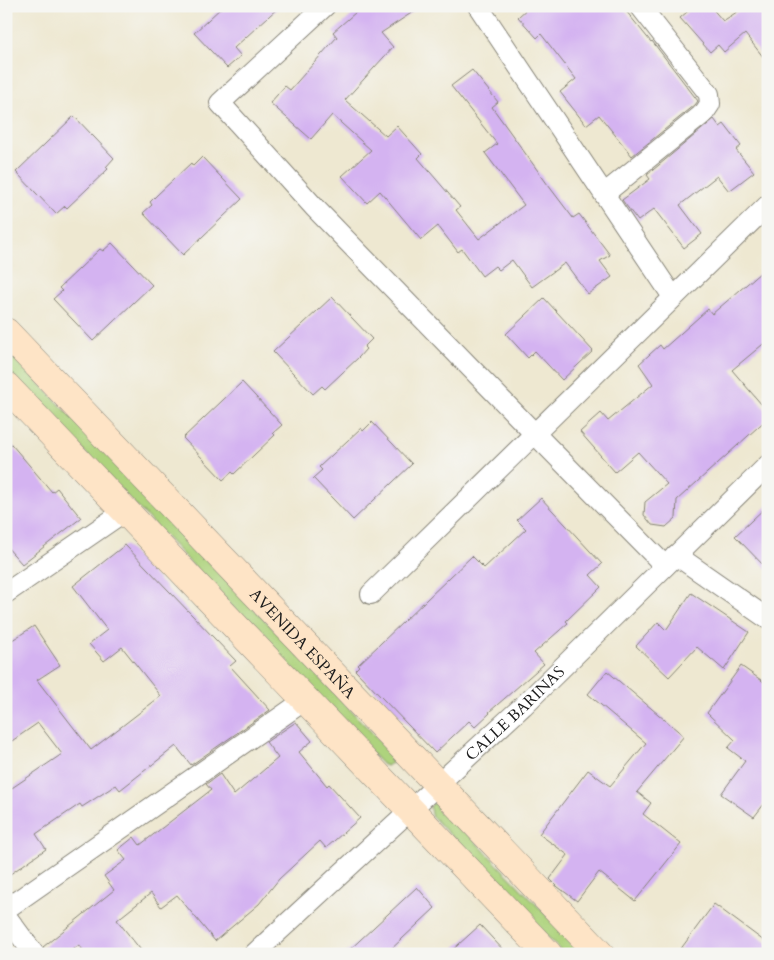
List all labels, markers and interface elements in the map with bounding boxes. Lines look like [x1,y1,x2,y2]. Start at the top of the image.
street label: AVENIDA ESPAÑA [244,584,361,704]
street label: CALLE BARINAS [461,661,570,766]

